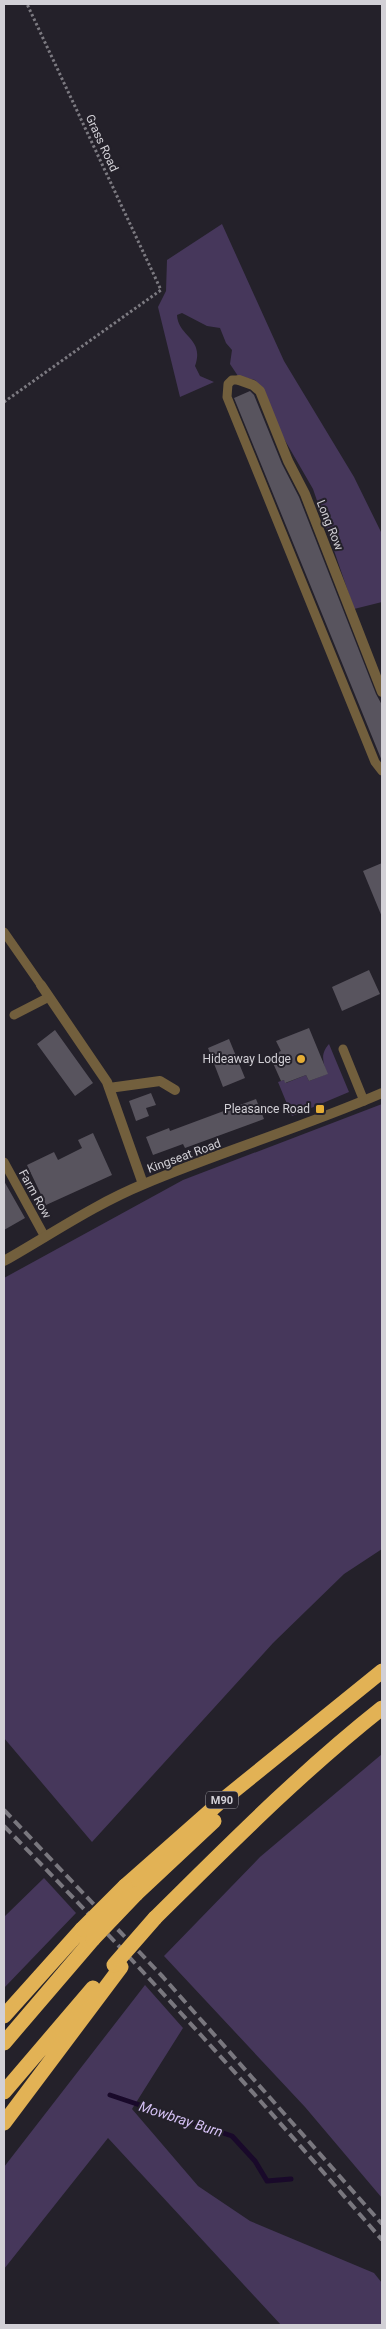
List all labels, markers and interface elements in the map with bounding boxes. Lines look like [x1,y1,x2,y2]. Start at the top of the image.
street label: Grass Road [83,112,121,174]
street label: Long Row [314,498,346,552]
place label: Hideaway Lodge [203,1052,291,1066]
marker: Hideaway Lodge [295,1053,307,1065]
place label: Pleasance Road [224,1102,310,1116]
marker: Pleasance Road [314,1103,326,1115]
street label: Kingseat Road [145,1136,223,1176]
street label: Farm Row [16,1167,54,1221]
road number: M90 [206,1792,238,1808]
water label: Mowbray Burn [137,2098,225,2140]

